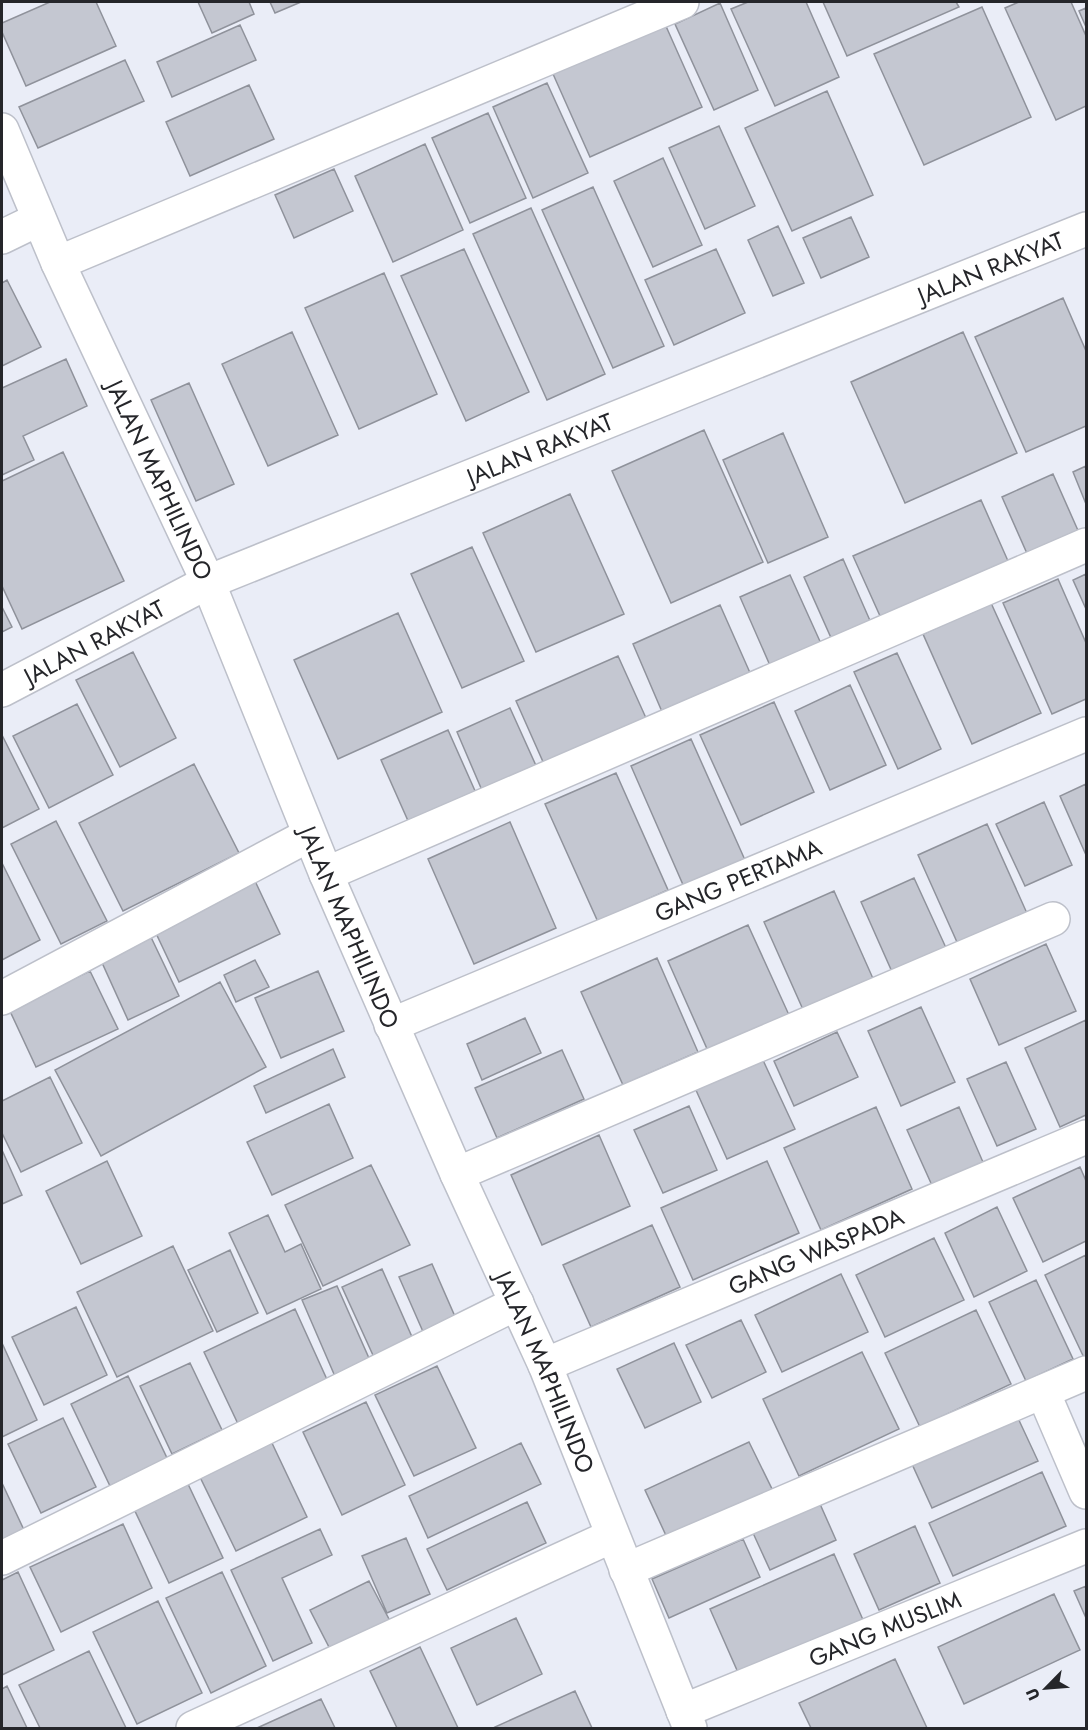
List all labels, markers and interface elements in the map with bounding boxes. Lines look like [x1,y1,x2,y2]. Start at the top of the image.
street label: JALAN RAKYAT [909,222,1069,314]
street label: JALAN MAPHILINDO [97,372,222,586]
street label: JALAN RAKYAT [458,404,618,495]
street label: JALAN RAKYAT [15,590,171,695]
street label: JALAN MAPHILINDO [290,818,409,1034]
street label: GANG PERTAMA [649,829,827,930]
street label: GANG WASPADA [723,1198,909,1303]
street label: JALAN MAPHILINDO [485,1262,604,1478]
street label: GANG MUSLIM [803,1582,966,1675]
north arrow [1016,1658,1076,1718]
text: U [1020,1684,1046,1704]

